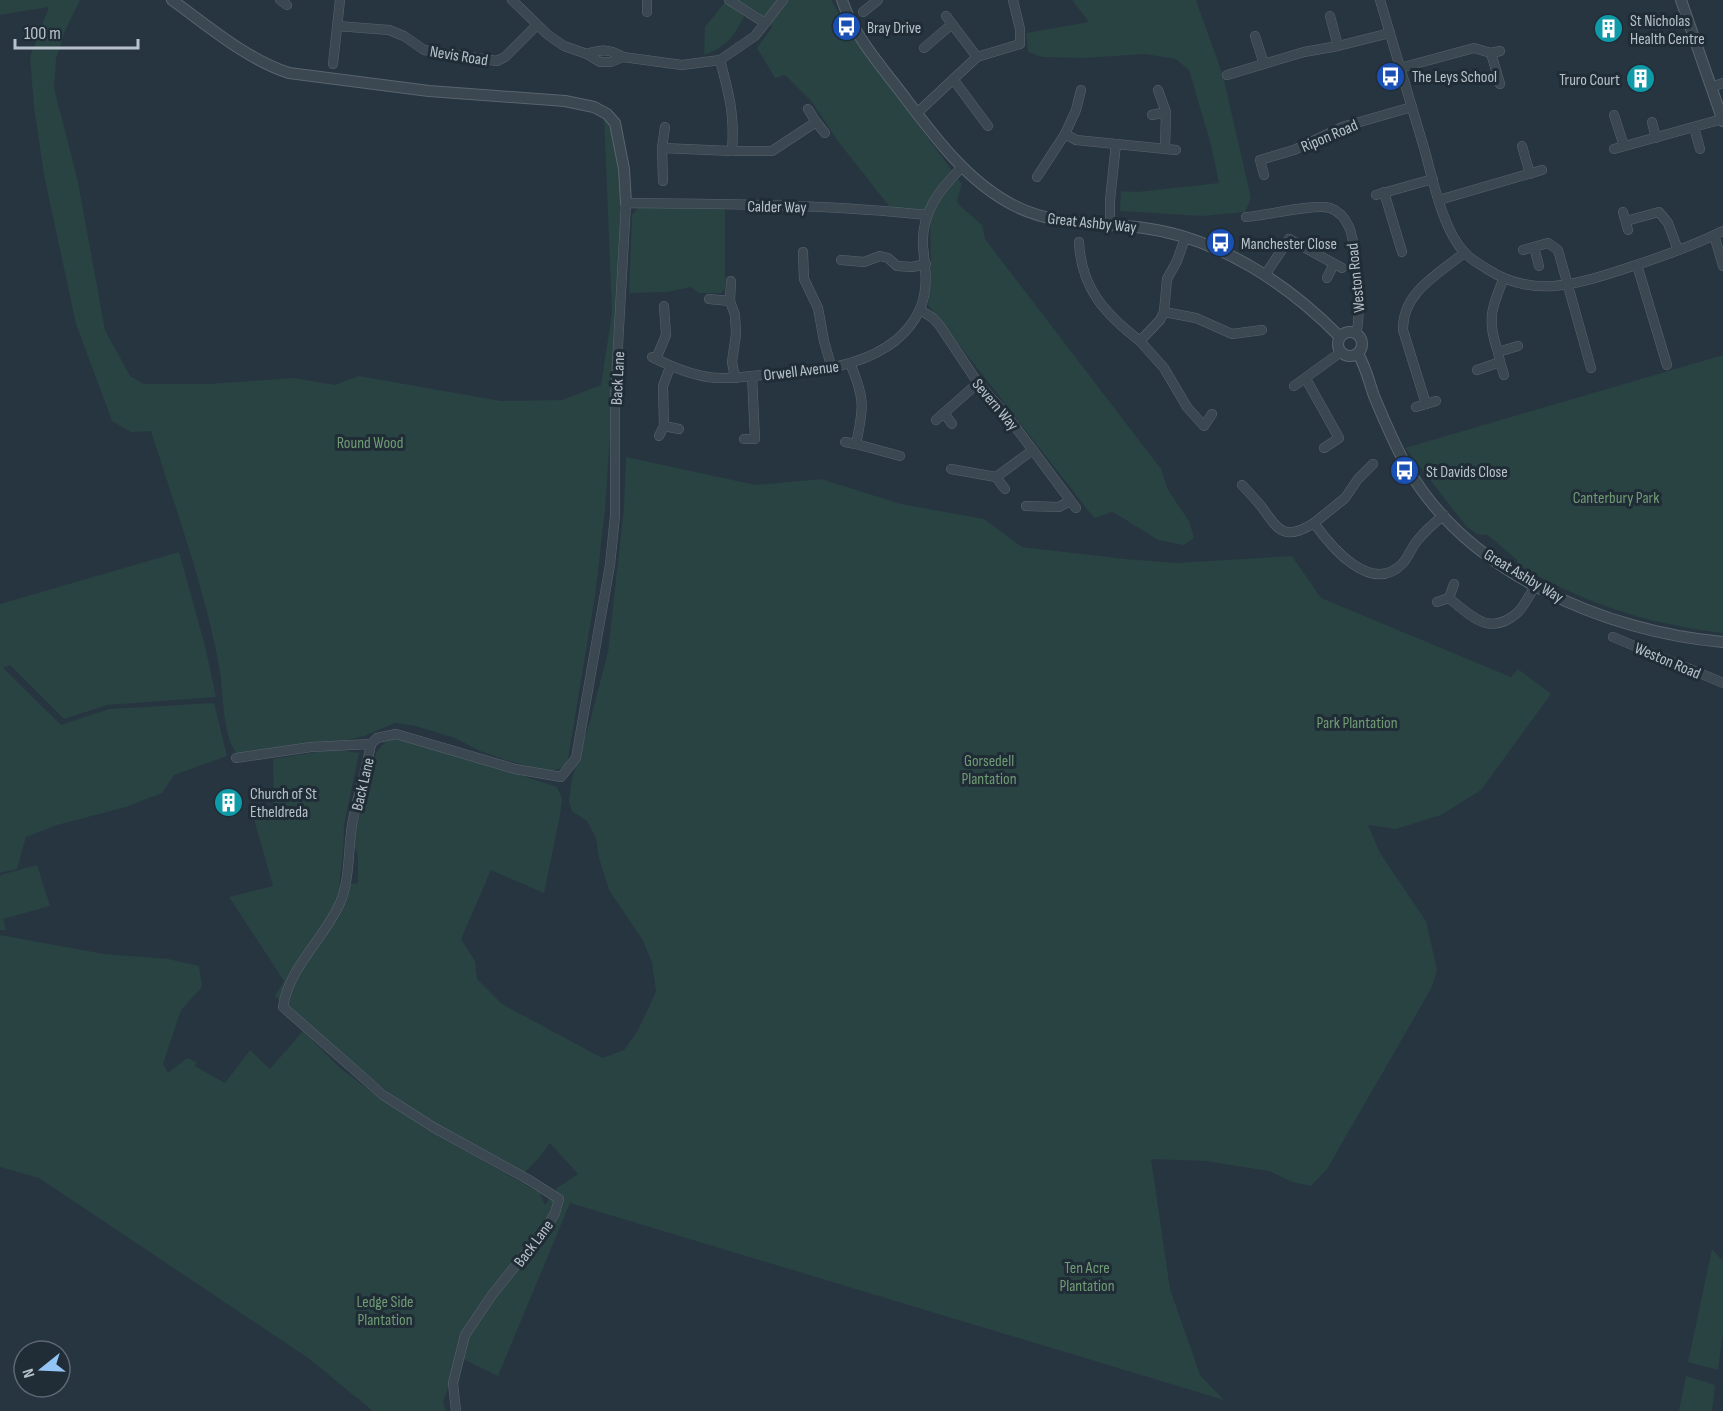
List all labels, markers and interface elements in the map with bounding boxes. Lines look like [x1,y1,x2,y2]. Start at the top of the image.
bus stop icon: Bray Drive [830,11,862,43]
scale bar [15,12,138,50]
place label: St Nicholas Health Centre [1630,12,1705,49]
building icon: St Nicholas Health Centre [1593,13,1625,45]
place label: Bray Drive [867,19,921,38]
text: 100 m [24,23,61,44]
street label: Nevis Road [428,43,489,70]
bus stop icon: The Leys School [1375,60,1407,92]
building icon: Truro Court [1625,63,1657,95]
place label: The Leys School [1412,68,1497,87]
place label: Truro Court [1559,71,1620,90]
street label: Ripon Road [1298,116,1361,157]
street label: Calder Way [747,197,807,218]
street label: Great Ashby Way [1046,209,1137,238]
bus stop icon: Manchester Close [1204,227,1236,259]
place label: Manchester Close [1241,235,1337,254]
street label: Weston Road [1343,242,1370,314]
street label: Back Lane [608,351,629,405]
street label: Orwell Avenue [762,357,840,386]
street label: Severn Way [968,375,1022,435]
park label: Round Wood [337,434,403,453]
bus stop icon: St Davids Close [1389,455,1421,487]
place label: St Davids Close [1426,463,1508,482]
park label: Canterbury Park [1573,489,1659,508]
street label: Great Ashby Way [1480,545,1566,607]
street label: Weston Road [1632,639,1703,684]
park label: Park Plantation [1316,714,1398,733]
park label: Gorsedell Plantation [961,752,1017,789]
street label: Back Lane [348,756,379,813]
place label: Church of St Etheldreda [250,785,317,822]
building icon: Church of St Etheldreda [213,786,245,818]
street label: Back Lane [510,1217,558,1271]
park label: Ten Acre Plantation [1059,1259,1115,1296]
park label: Ledge Side Plantation [356,1293,414,1330]
north arrow [12,1339,72,1399]
text: N [19,1366,40,1380]

